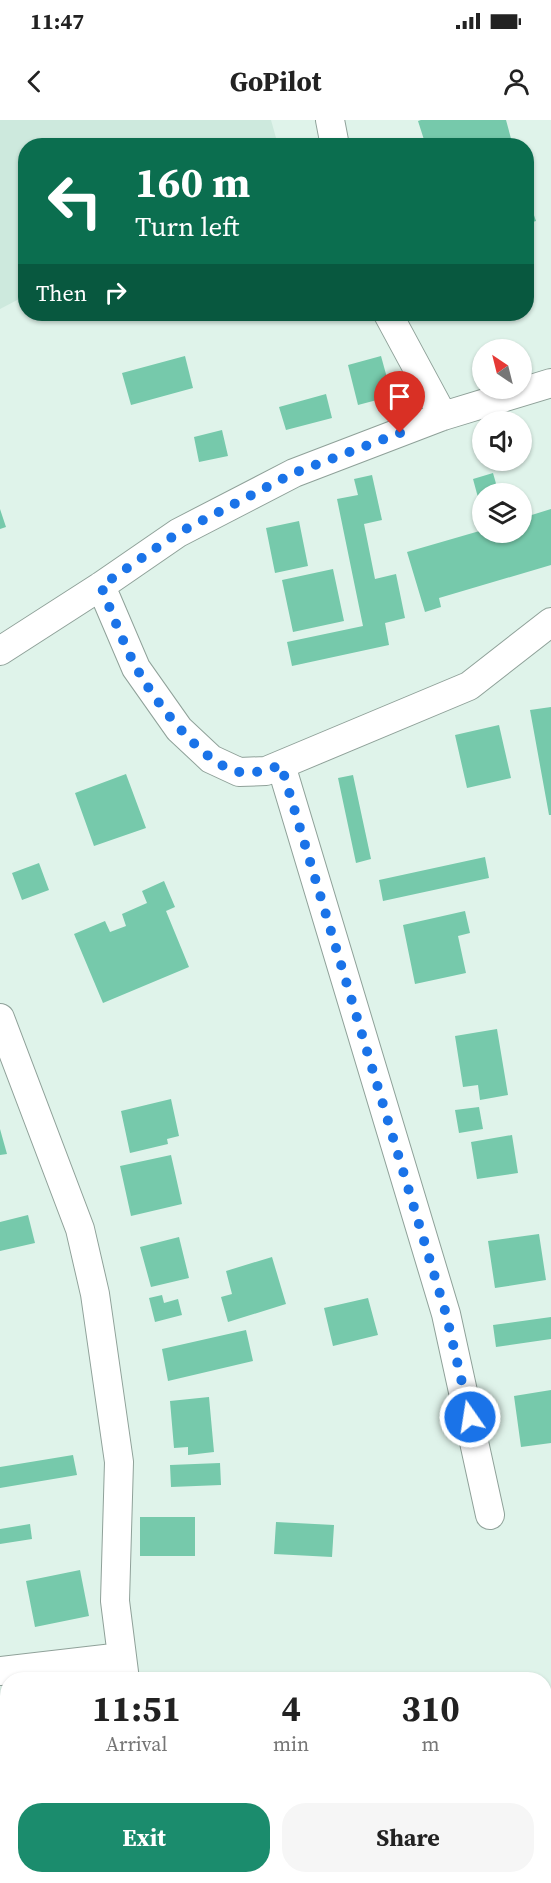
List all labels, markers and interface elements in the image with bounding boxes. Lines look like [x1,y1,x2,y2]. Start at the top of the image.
text: 11:47 [30,6,84,36]
text: GoPilot [230,63,321,100]
icon: back [18,65,51,98]
icon: person [500,65,533,98]
text: 160 m [135,153,250,211]
icon: left [36,162,114,240]
text: Turn left [135,208,239,245]
icon: right [99,276,132,309]
text: Then [36,278,87,308]
north arrow [472,339,532,399]
map controls [472,339,532,543]
pin [374,371,425,433]
icon: arrive [383,380,416,413]
button: sound [472,411,532,471]
button: layers [472,483,532,543]
position arrow [438,1385,502,1449]
text: 11:51 [92,1684,181,1733]
text: 4 [281,1684,301,1733]
text: 310 [401,1684,460,1733]
text: Arrival [106,1730,167,1758]
text: min [273,1730,309,1758]
text: m [422,1730,440,1758]
button: Exit [18,1803,270,1872]
button: Share [282,1803,534,1872]

